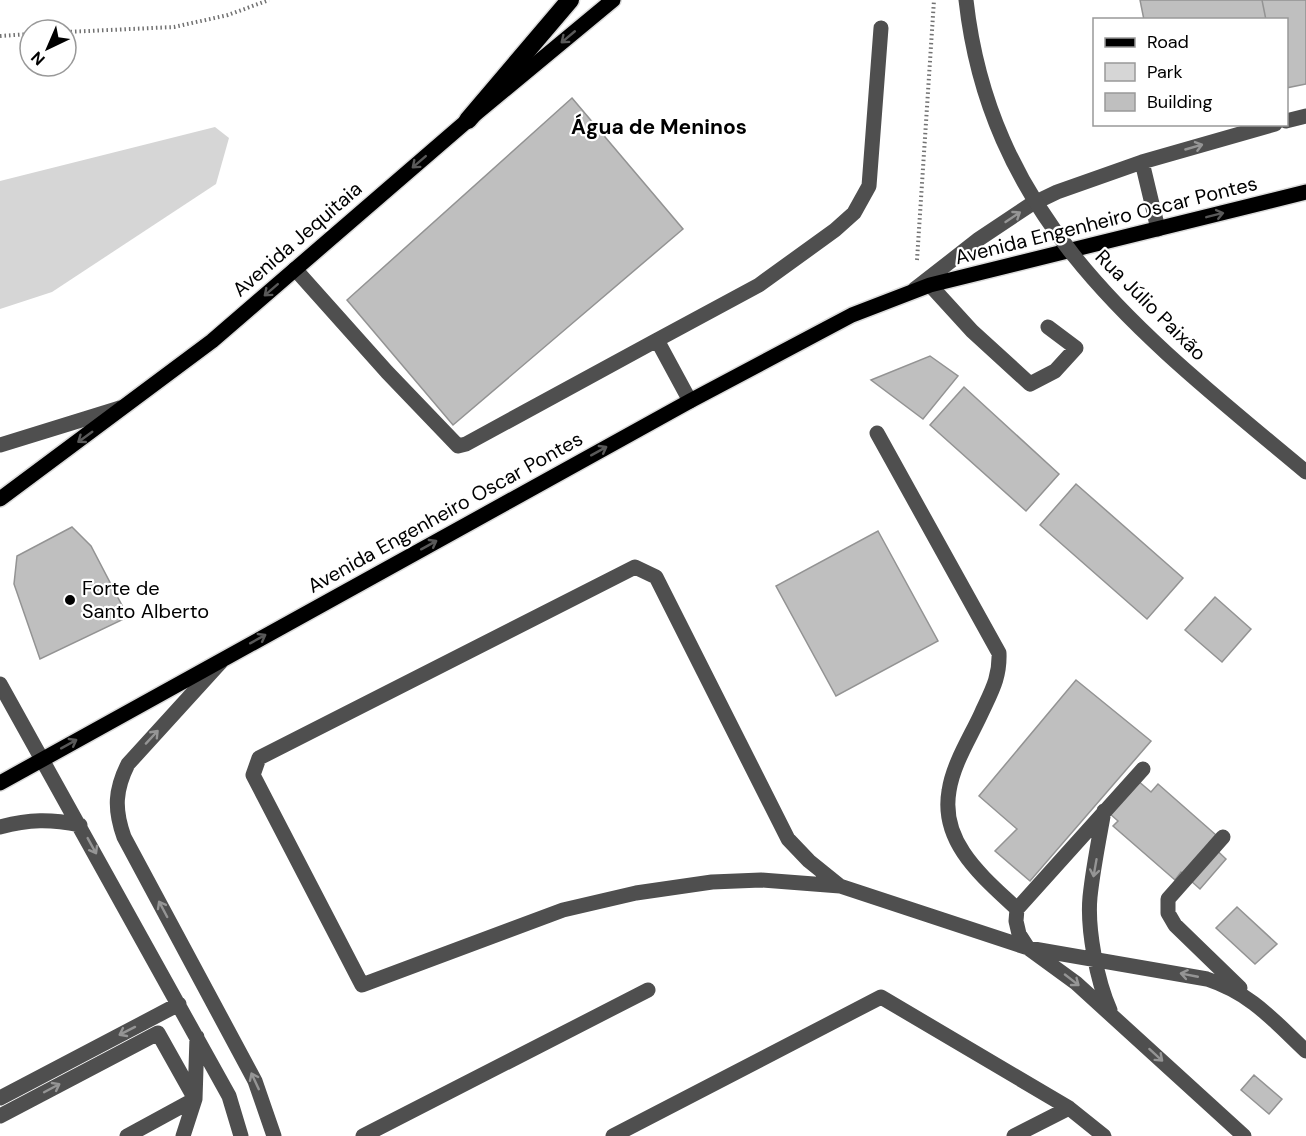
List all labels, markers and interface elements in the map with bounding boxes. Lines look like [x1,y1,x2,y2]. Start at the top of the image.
north arrow [18,18,78,78]
legend [1093,18,1288,126]
text: Road [1147,30,1189,54]
one-way arrow [560,31,576,44]
text: N [26,47,49,70]
text: Park [1147,60,1183,84]
text: Building [1147,90,1212,114]
district label: Água de Meninos [571,113,747,141]
one-way arrow [1184,141,1203,152]
one-way arrow [411,156,427,169]
street label: Avenida Engenheiro Oscar Pontes [952,170,1260,270]
street label: Avenida Jequitaia [227,176,367,302]
one-way arrow [1205,208,1224,220]
one-way arrow [1004,210,1021,222]
street label: Rua Júlio Paixão [1090,244,1212,366]
one-way arrow [263,283,279,296]
street label: Avenida Engenheiro Oscar Pontes [303,425,587,599]
one-way arrow [78,431,94,443]
one-way arrow [590,445,608,456]
one-way arrow [419,539,437,550]
place label: Forte de Santo Alberto [82,575,209,624]
marker: Forte de Santo Alberto [63,593,77,607]
one-way arrow [249,633,266,645]
one-way arrow [145,729,159,744]
one-way arrow [60,738,77,750]
one-way arrow [87,837,98,855]
one-way arrow [1089,858,1100,878]
one-way arrow [157,901,169,918]
one-way arrow [1180,970,1200,981]
one-way arrow [1063,974,1079,987]
one-way arrow [119,1025,136,1037]
one-way arrow [1148,1048,1163,1062]
one-way arrow [248,1073,260,1091]
one-way arrow [43,1082,61,1094]

